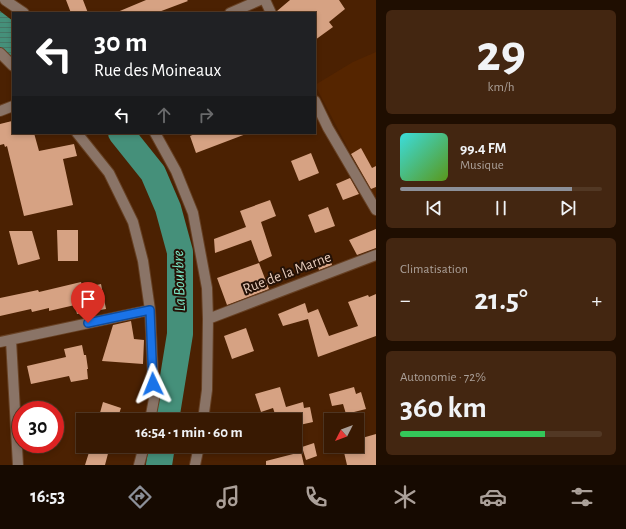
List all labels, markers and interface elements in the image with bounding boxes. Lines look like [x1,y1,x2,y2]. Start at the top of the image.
icon: left [28,28,80,80]
text: 29 [476,28,526,80]
text: 30 m [94,29,147,57]
text: Rue des Moineaux [94,62,221,80]
text: km/h [488,81,514,94]
icon: left [111,104,133,126]
icon: ahead [153,104,175,126]
icon: right [195,104,217,126]
text: 99.4 FM [460,141,506,156]
text: Musique [460,159,504,172]
icon: previous [423,197,445,219]
icon: pause [490,197,512,219]
icon: next [557,197,579,219]
street label: Rue de la Marne [241,249,333,297]
water label: La Bourbre [170,250,188,312]
text: Climatisation [400,263,468,276]
pin [71,282,105,323]
text: 21.5° [474,285,528,315]
icon: arrive [77,288,99,310]
text: − [400,289,411,311]
text: + [591,289,602,311]
position arrow [132,363,174,405]
text: Autonomie · 72% [400,371,486,384]
text: 360 km [400,393,487,423]
speed limit sign: 30 [12,401,64,453]
north arrow [324,413,364,453]
map controls [324,413,364,453]
text: 16:54 · 1 min · 60 m [135,425,243,440]
icon: directions [126,483,154,511]
icon: music [214,483,242,511]
icon: phone [302,483,330,511]
icon: climate [391,483,419,511]
icon: car [479,483,507,511]
icon: filters [568,483,596,511]
text: 16:53 [30,488,65,506]

